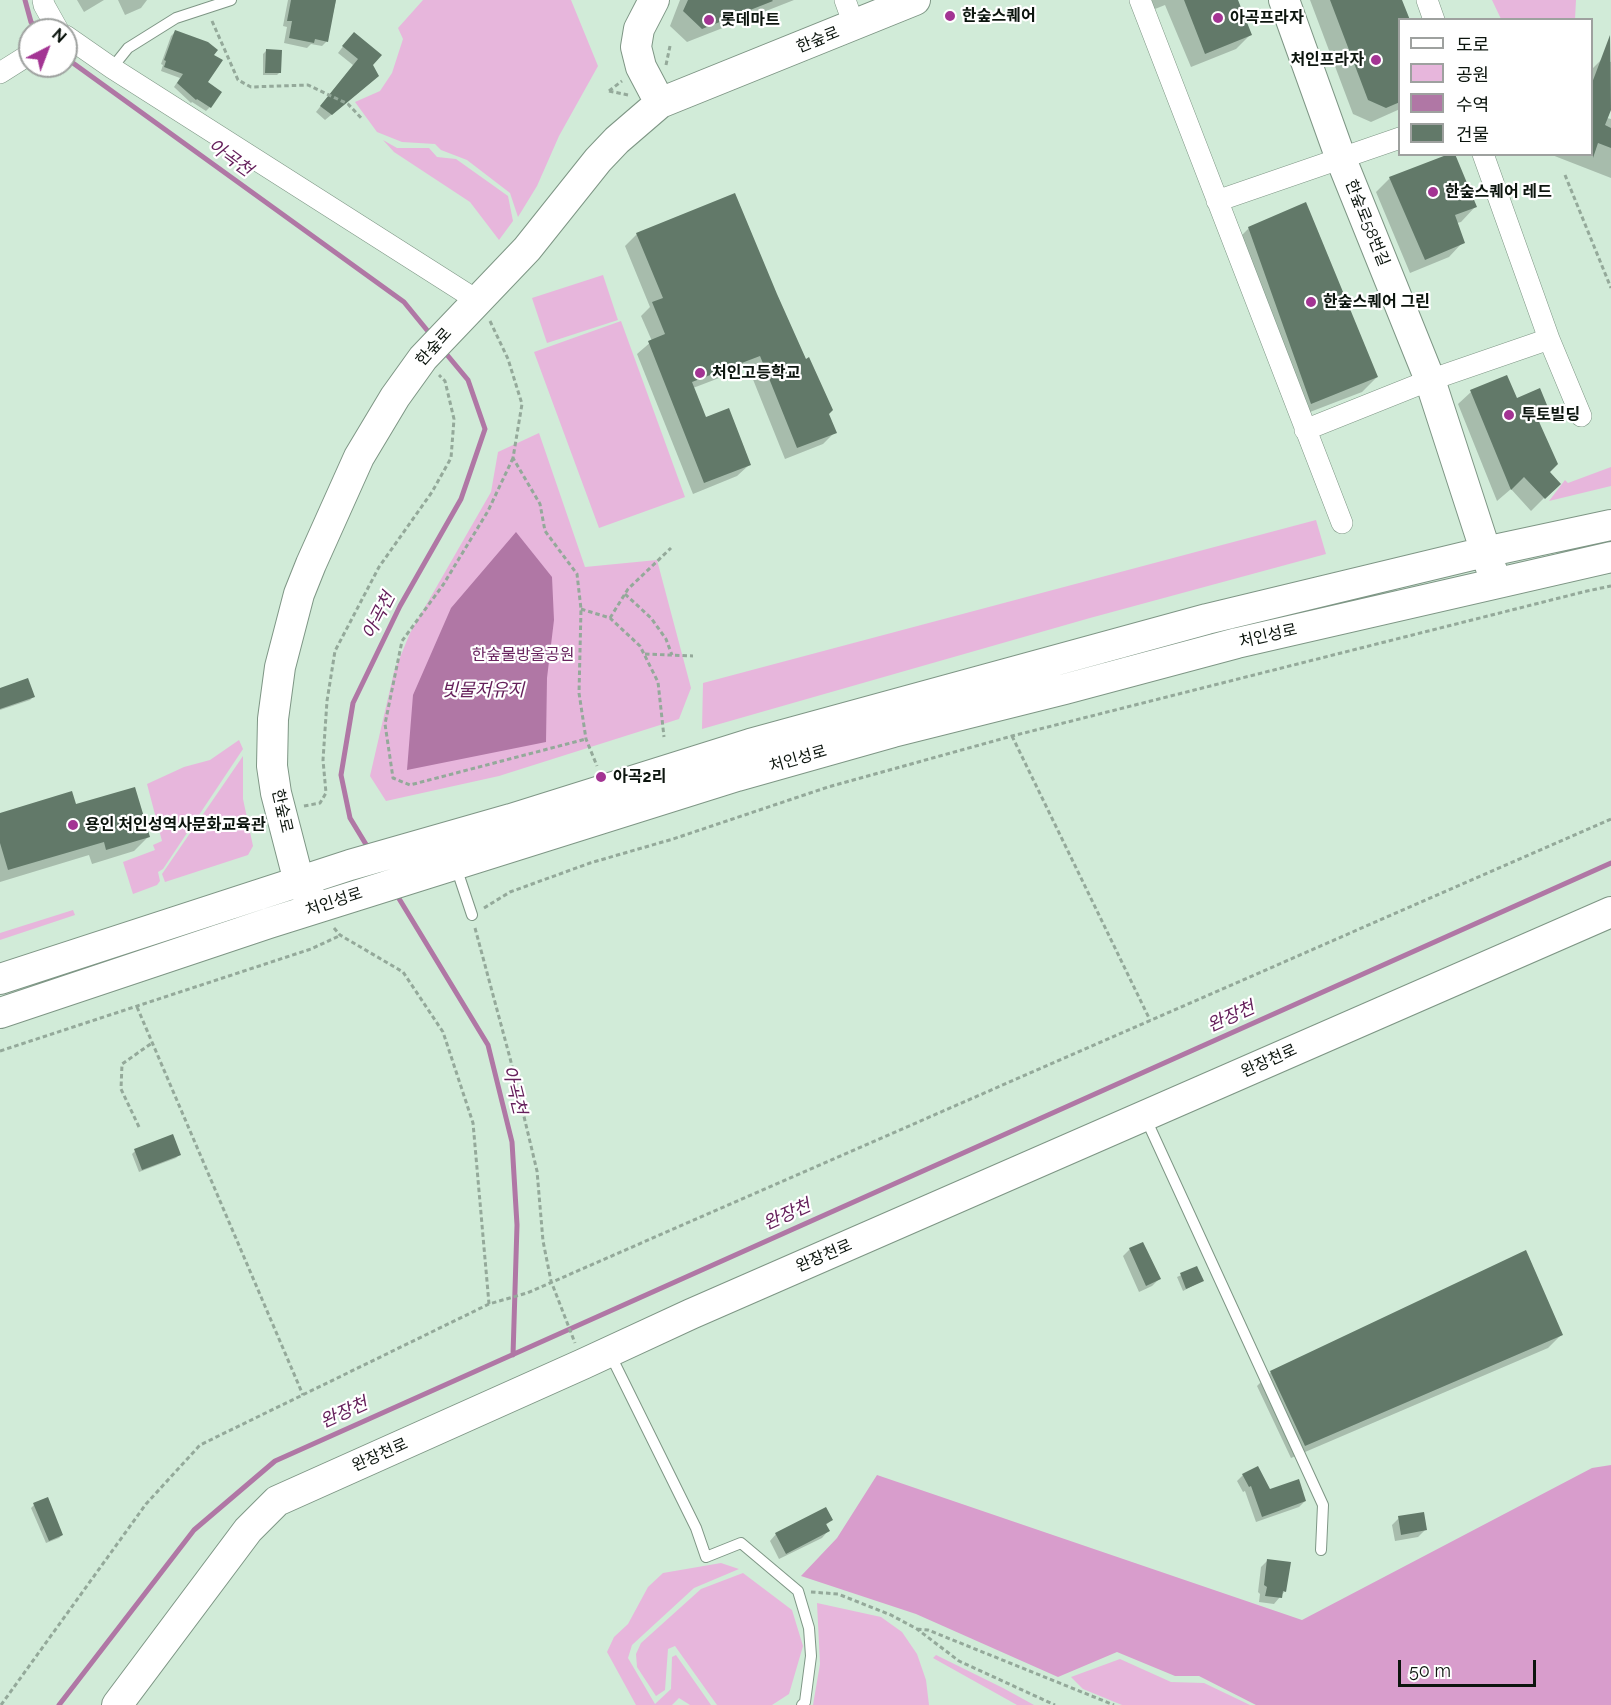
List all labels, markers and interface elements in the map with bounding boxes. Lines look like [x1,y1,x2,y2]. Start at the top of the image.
place label: 한숲스퀘어 [962,6,1036,26]
place label: 아곡프라자 [1230,8,1304,28]
marker: 한숲스퀘어 [943,9,957,23]
place label: 롯데마트 [721,10,780,30]
marker: 아곡프라자 [1211,11,1225,25]
marker: 롯데마트 [702,13,716,27]
north arrow [18,18,78,78]
legend [1398,18,1593,156]
street label: 한숲로 [794,23,842,57]
text: N [48,25,70,47]
text: 도로 [1456,34,1489,55]
place label: 처인프라자 [1290,50,1364,70]
marker: 처인프라자 [1369,53,1383,67]
text: 공원 [1456,64,1489,85]
text: 수역 [1456,94,1489,115]
text: 건물 [1456,124,1489,145]
water label: 아곡천 [204,135,256,181]
street label: 한숲로58번길 [1341,177,1393,269]
place label: 한숲스퀘어 레드 [1445,182,1552,202]
marker: 한숲스퀘어 레드 [1426,185,1440,199]
place label: 한숲스퀘어 그린 [1323,292,1430,312]
marker: 한숲스퀘어 그린 [1304,295,1318,309]
street label: 한숲로 [412,324,456,370]
place label: 처인고등학교 [712,363,800,383]
marker: 처인고등학교 [693,366,707,380]
place label: 투토빌딩 [1521,405,1580,425]
marker: 투토빌딩 [1502,408,1516,422]
water label: 아곡천 [358,589,400,643]
street label: 처인성로 [1237,620,1299,652]
park label: 한숲물방울공원 [471,645,575,665]
water label: 빗물저유지 [442,680,524,702]
street label: 처인성로 [767,742,829,776]
place label: 아곡2리 [613,767,666,787]
marker: 아곡2리 [594,770,608,784]
street label: 한숲로 [268,787,296,835]
place label: 용인 처인성역사문화교육관 [85,815,265,835]
marker: 용인 처인성역사문화교육관 [66,818,80,832]
street label: 처인성로 [303,884,365,920]
water label: 완장천 [1204,997,1258,1037]
street label: 완장천로 [1238,1040,1300,1082]
water label: 아곡천 [498,1063,530,1117]
water label: 완장천 [760,1195,814,1235]
street label: 완장천로 [793,1236,855,1276]
water label: 완장천 [317,1393,371,1433]
street label: 완장천로 [349,1434,411,1476]
scale bar [1401,1648,1539,1686]
text: 50 m [1409,1660,1451,1681]

